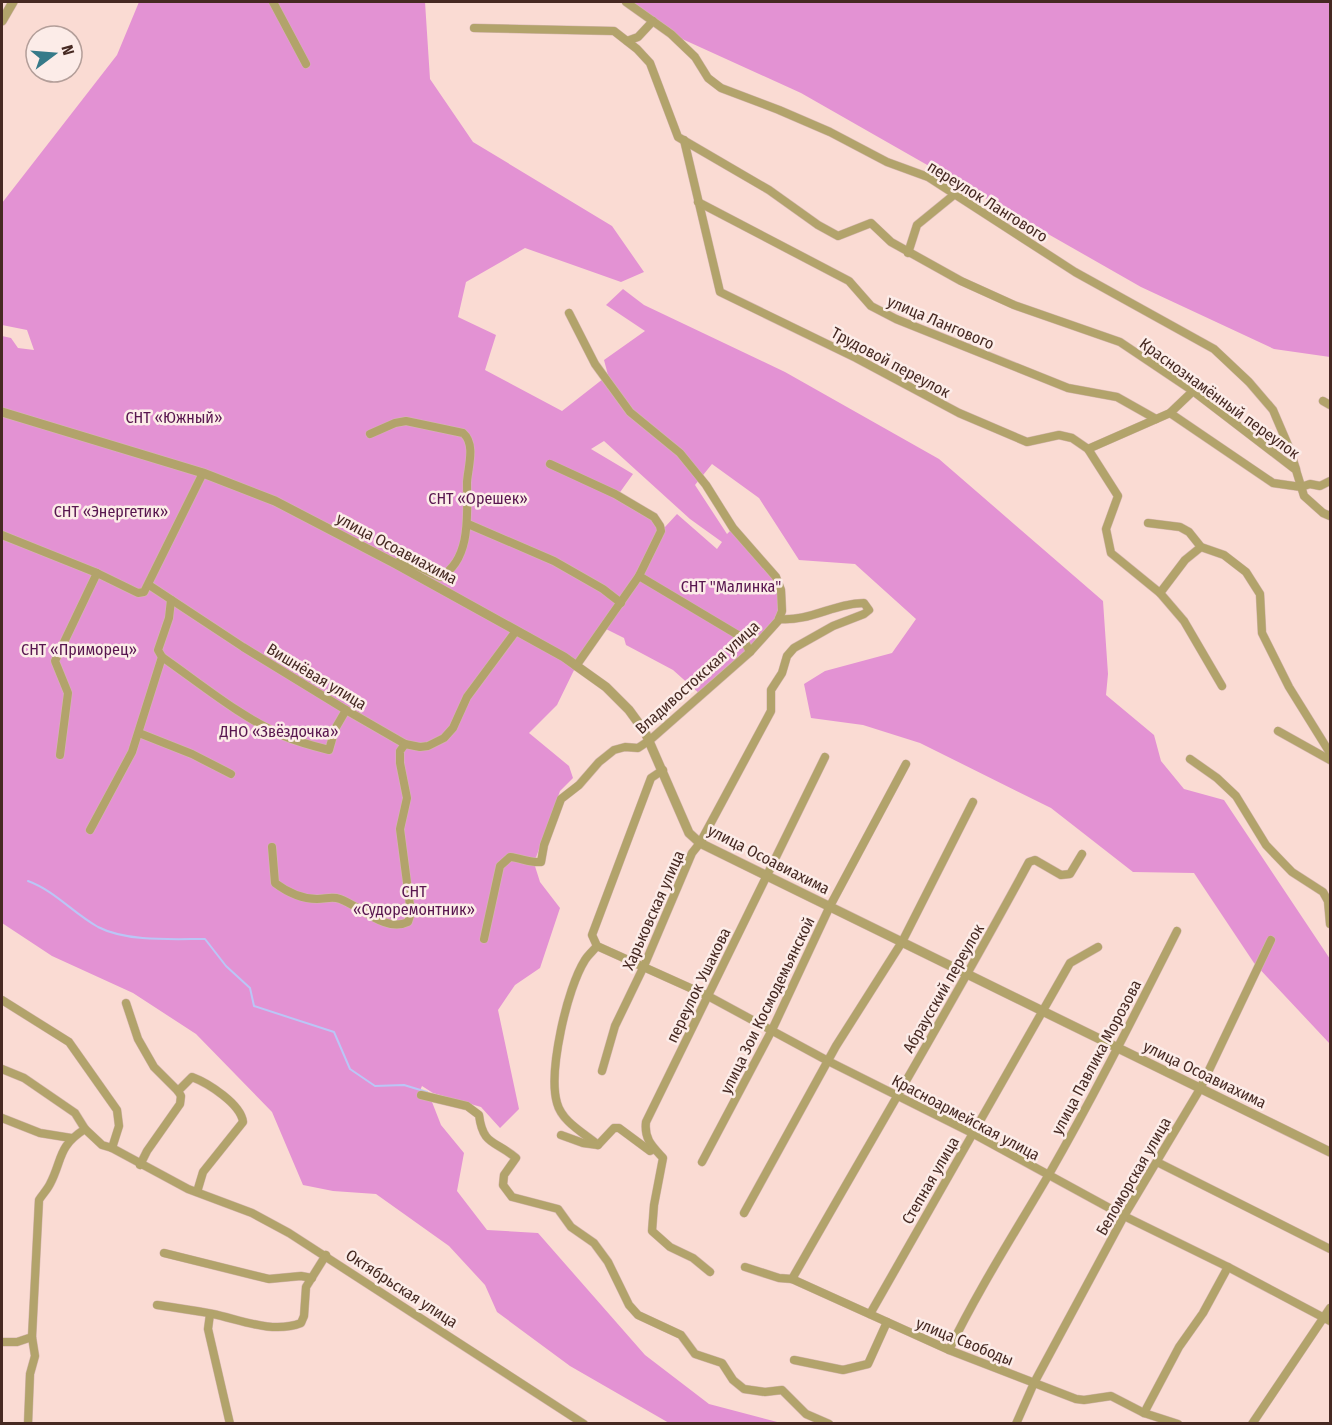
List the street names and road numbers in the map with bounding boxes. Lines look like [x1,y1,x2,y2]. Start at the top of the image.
street label: переулок Лангового [924,157,1051,246]
street label: улица Лангового [884,291,997,354]
street label: Трудовой переулок [828,323,954,402]
street label: Краснознамённый переулок [1136,334,1304,463]
street label: улица Осоавиахима [333,509,461,588]
street label: Владивостокская улица [631,617,763,738]
street label: Вишнёвая улица [264,639,370,714]
street label: улица Осоавиахима [705,821,833,898]
street label: Харьковская улица [619,847,688,973]
street label: улица Зои Космодемьянской [716,914,819,1097]
street label: Абраусский переулок [899,920,988,1056]
street label: переулок Ушакова [662,924,735,1046]
street label: улица Павлика Морозова [1048,977,1145,1138]
street label: улица Осоавиахима [1140,1036,1269,1112]
street label: Красноармейская улица [889,1070,1043,1165]
street label: Беломорская улица [1092,1114,1175,1239]
street label: Степная улица [898,1133,963,1227]
street label: Октябрьская улица [342,1245,461,1332]
street label: улица Свободы [913,1313,1016,1370]

